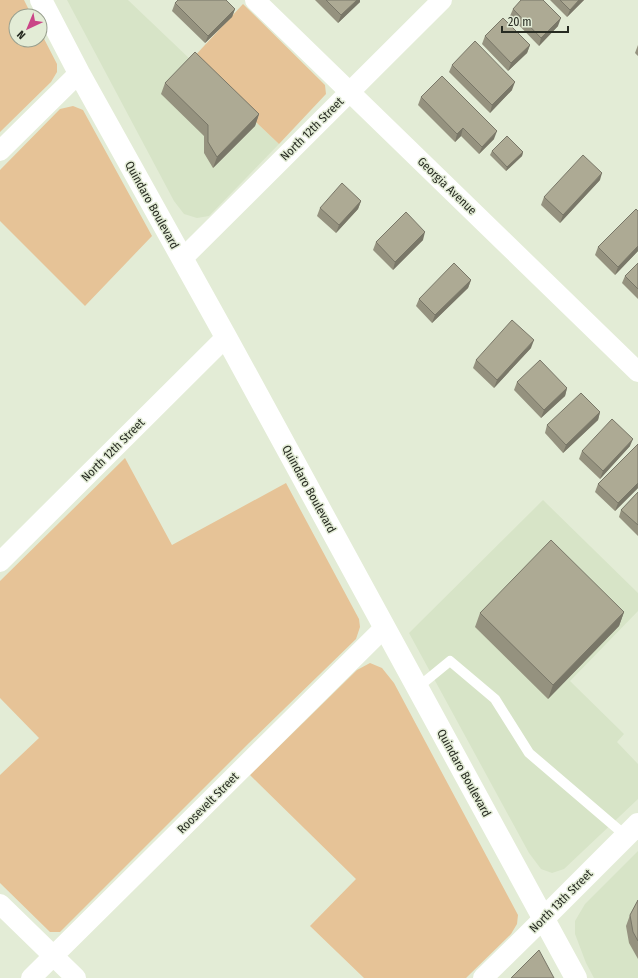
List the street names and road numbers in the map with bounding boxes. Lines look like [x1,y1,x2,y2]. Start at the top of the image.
street label: North 12th Street [278,95,346,163]
street label: Georgia Avenue [415,154,479,218]
street label: Quindaro Boulevard [122,159,182,251]
street label: North 12th Street [79,416,147,484]
street label: Quindaro Boulevard [279,443,339,535]
street label: Quindaro Boulevard [434,727,494,819]
street label: Roosevelt Street [175,769,242,836]
street label: North 13th Street [527,866,596,935]

